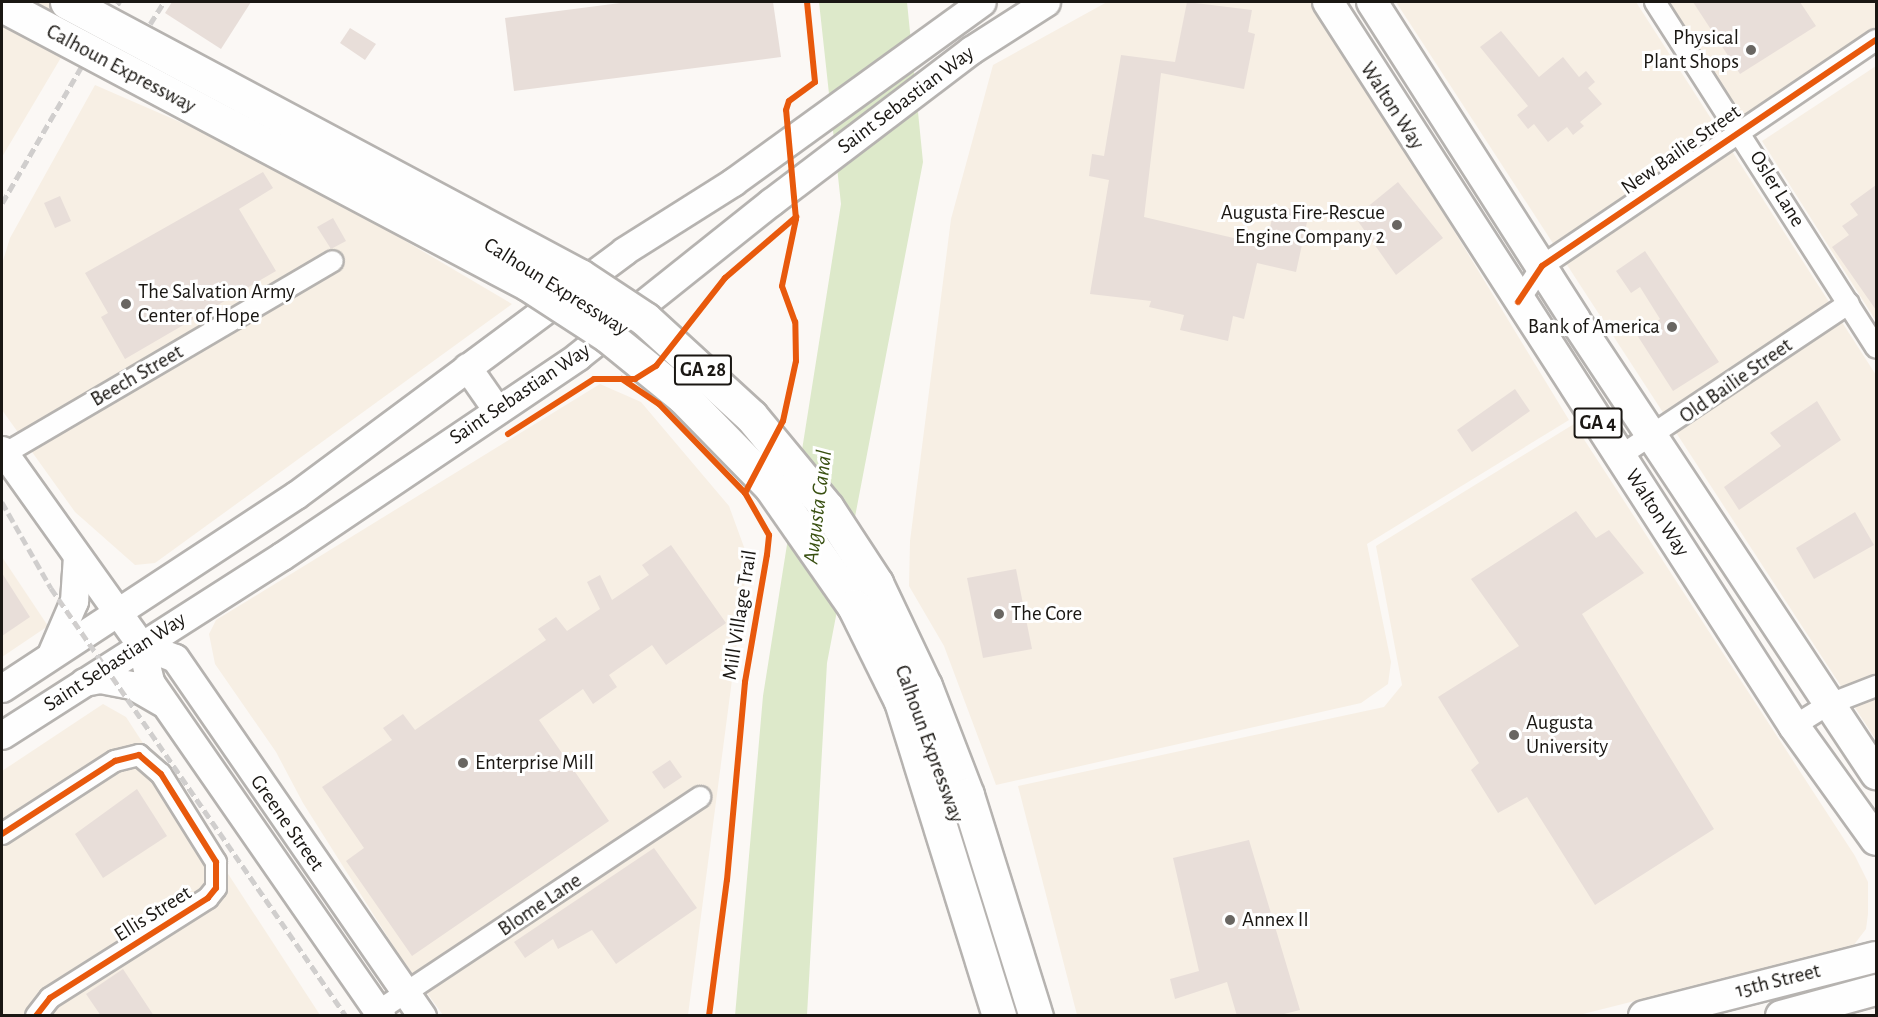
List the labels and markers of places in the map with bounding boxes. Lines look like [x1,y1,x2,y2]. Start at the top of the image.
place label: Physical Plant Shops [1643,25,1739,75]
marker: Physical Plant Shops [1744,43,1758,57]
place label: Augusta Fire-Rescue Engine Company 2 [1221,200,1385,250]
marker: Augusta Fire-Rescue Engine Company 2 [1390,218,1404,232]
place label: The Salvation Army Center of Hope [138,279,295,329]
marker: The Salvation Army Center of Hope [119,297,133,311]
place label: Bank of America [1528,314,1660,340]
marker: Bank of America [1665,320,1679,334]
place label: The Core [1011,601,1082,627]
marker: The Core [992,607,1006,621]
place label: Augusta University [1526,710,1608,760]
marker: Augusta University [1507,728,1521,742]
place label: Enterprise Mill [475,750,594,776]
marker: Enterprise Mill [456,756,470,770]
place label: Annex II [1242,907,1309,933]
marker: Annex II [1223,913,1237,927]

